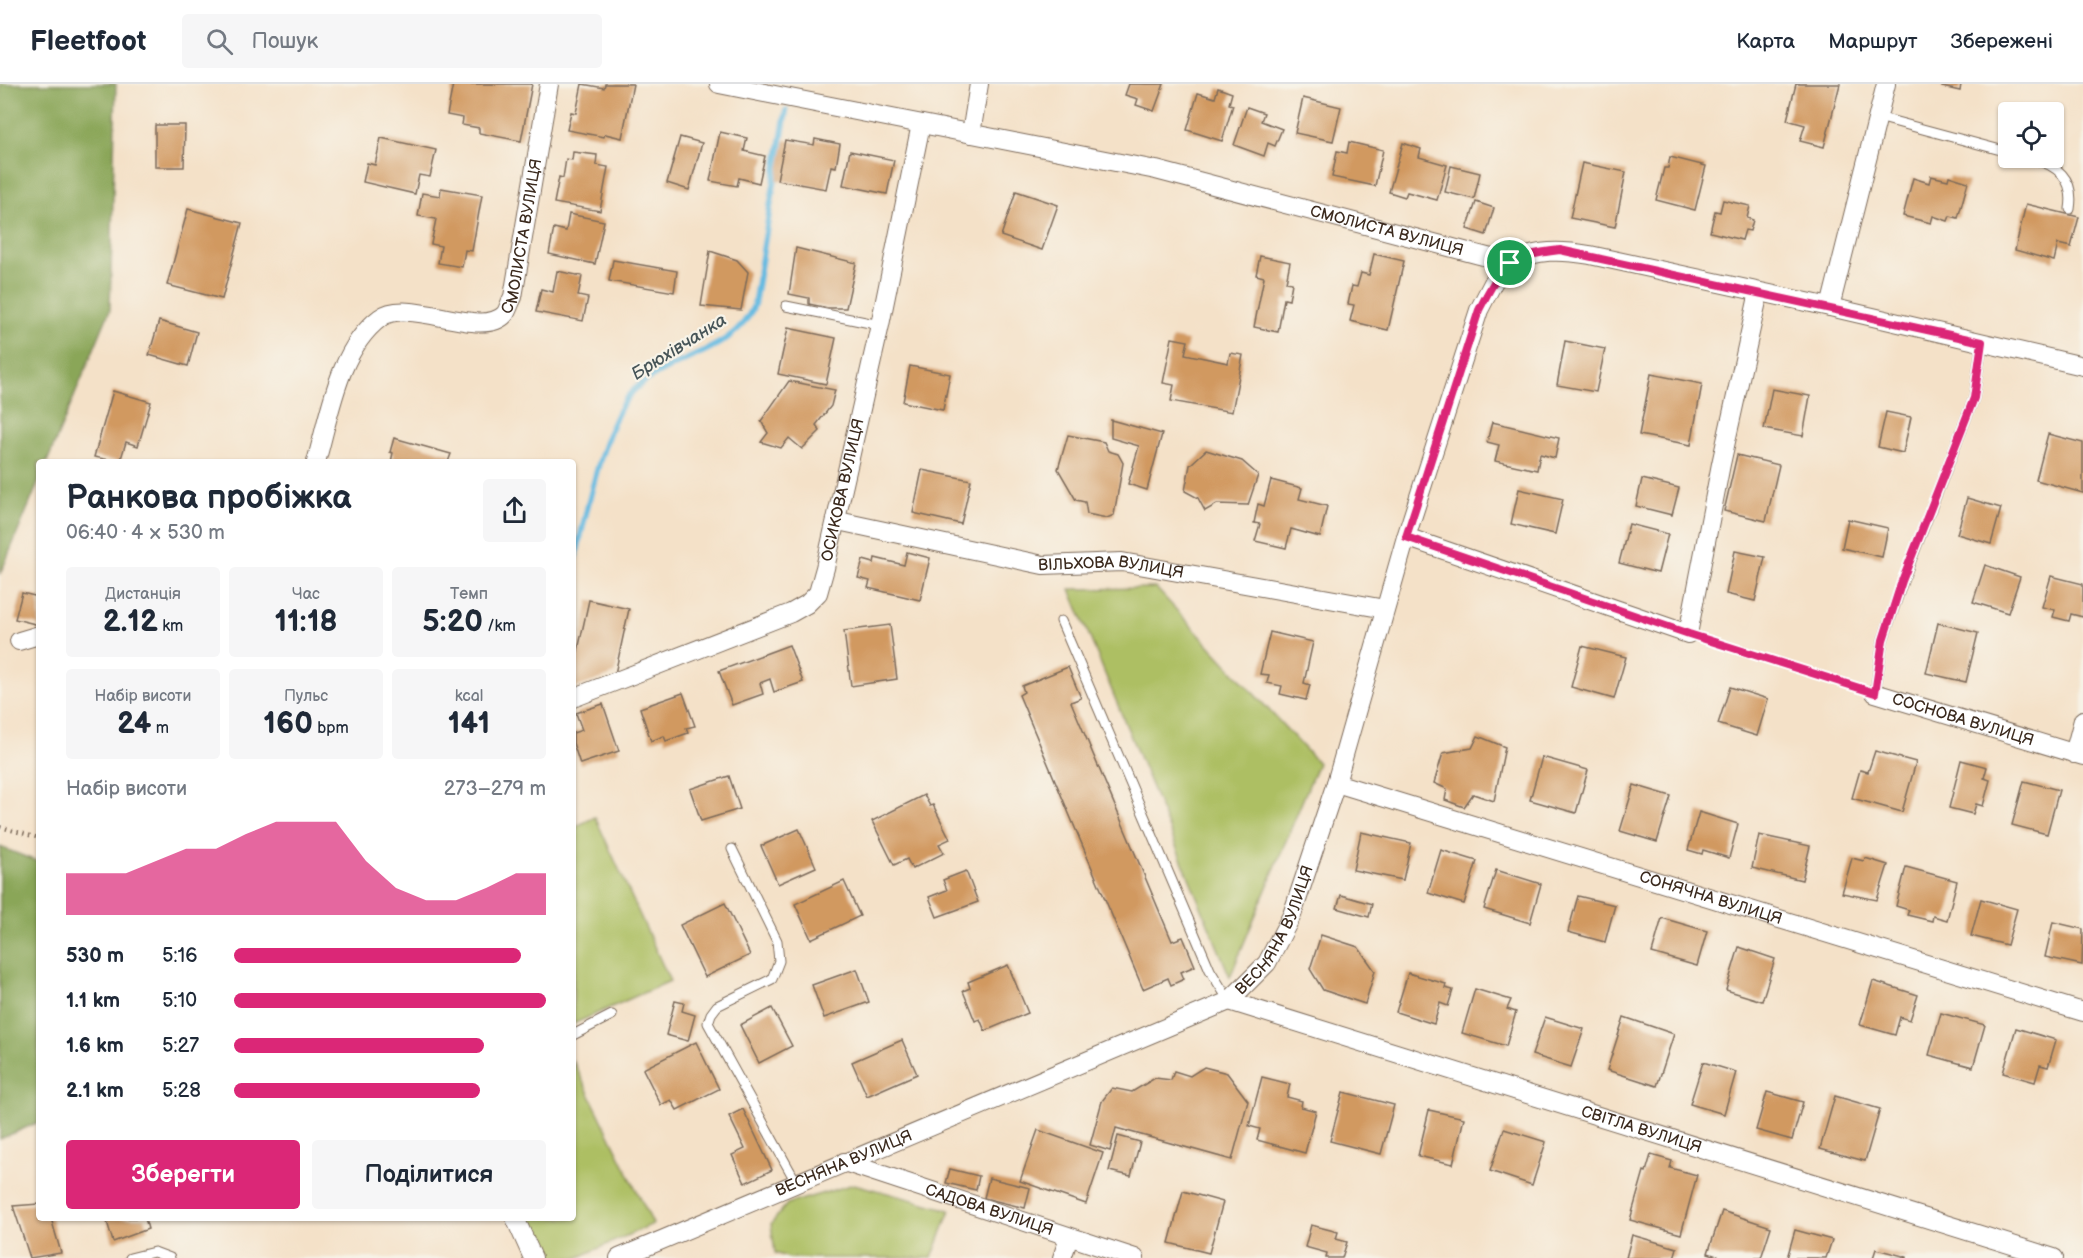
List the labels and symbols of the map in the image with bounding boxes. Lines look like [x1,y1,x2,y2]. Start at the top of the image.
street label: СМОЛИСТА ВУЛИЦЯ [497,157,546,317]
street label: СМОЛИСТА ВУЛИЦЯ [1308,201,1465,260]
pin [1484,237,1535,288]
water label: Брюхівчанка [627,309,731,385]
street label: ОСИКОВА ВУЛИЦЯ [817,416,868,563]
street label: ВІЛЬХОВА ВУЛИЦЯ [1038,552,1185,582]
street label: СОСНОВА ВУЛИЦЯ [1890,689,2036,750]
street label: ВЕСНЯНА ВУЛИЦЯ [1231,863,1317,999]
street label: СОНЯЧНА ВУЛИЦЯ [1637,867,1784,929]
street label: СВІТЛА ВУЛИЦЯ [1579,1102,1704,1157]
street label: ВЕСНЯНА ВУЛИЦЯ [773,1126,915,1200]
street label: САДОВА ВУЛИЦЯ [923,1180,1056,1240]

